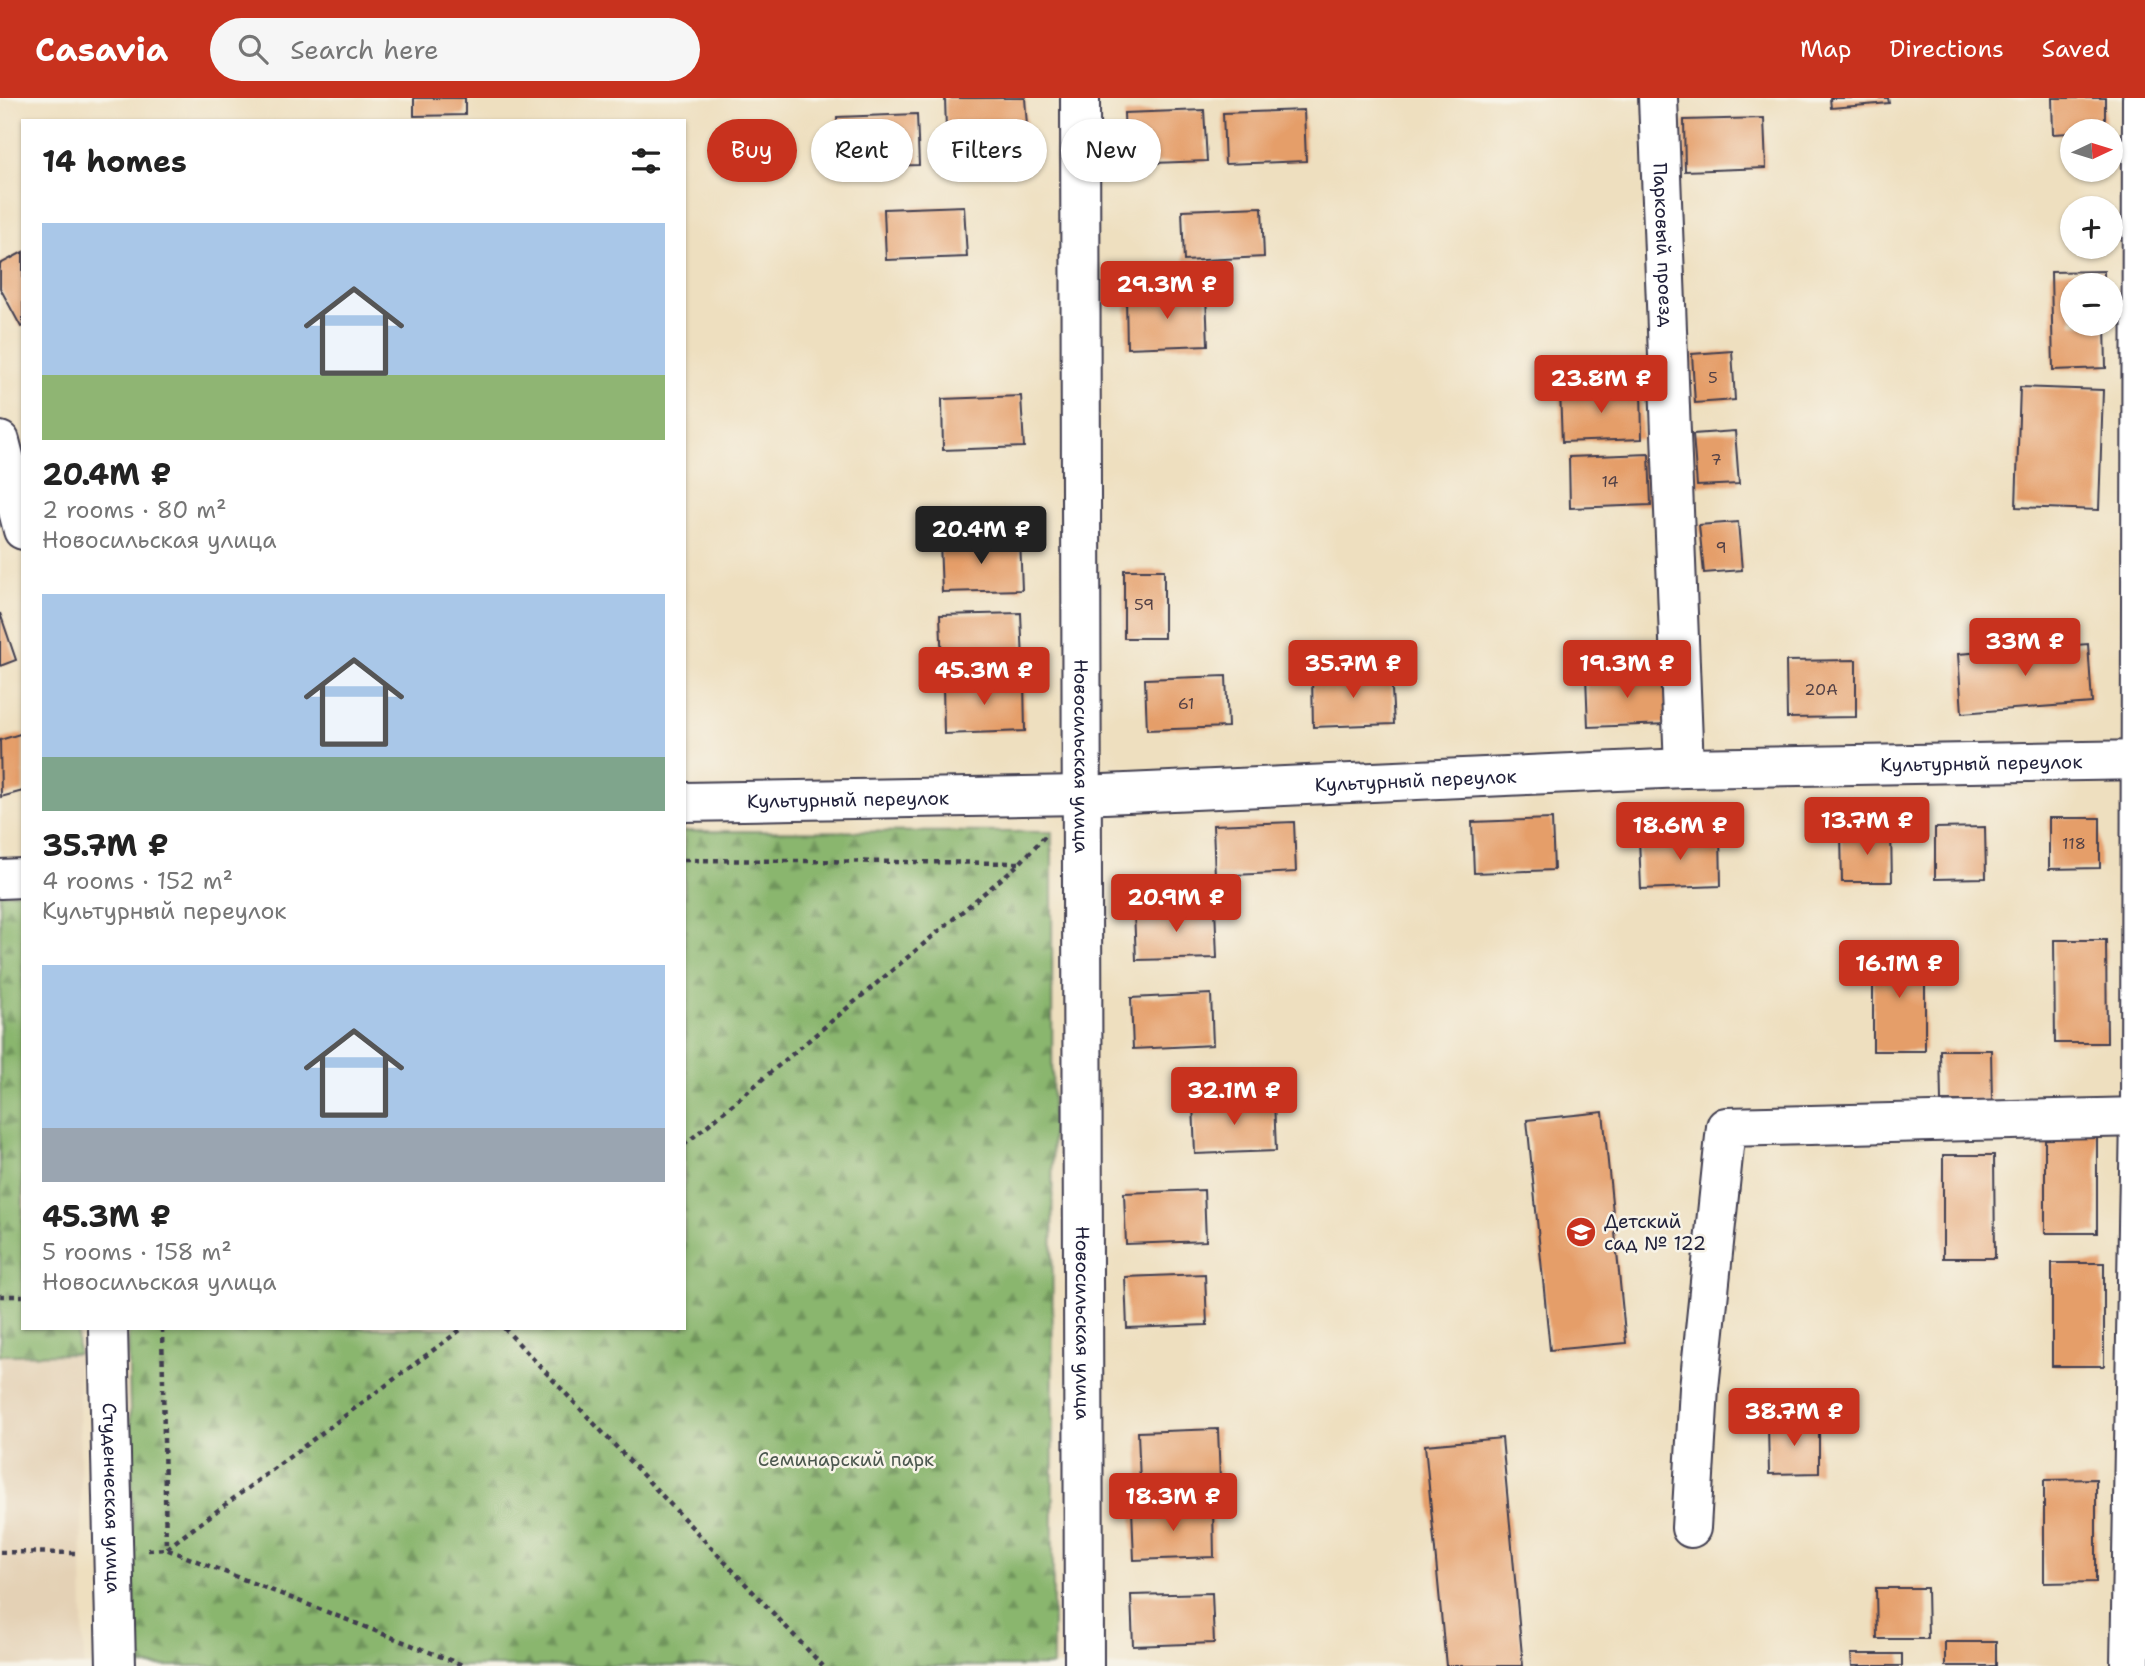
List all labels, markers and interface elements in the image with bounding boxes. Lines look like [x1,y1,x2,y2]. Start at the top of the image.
search box [210,18,700,81]
text: Casavia [35,27,168,72]
icon: search [234,30,272,68]
text: Search here [290,32,439,67]
text: Map [1800,33,1851,65]
text: Directions [1889,33,2004,65]
text: Saved [2042,33,2110,65]
chip: Buy [707,119,797,182]
chip: Rent [811,119,913,182]
chip: Filters [927,119,1047,182]
chip: New [1061,119,1161,182]
north arrow [2060,119,2123,182]
map controls [2060,119,2123,336]
text: 14 homes [42,141,187,182]
icon: filters [627,142,665,180]
street label: Парковый проезд [1648,162,1679,328]
button: + [2060,196,2123,259]
pin: 29.3M ₽ [1102,262,1232,321]
icon: home [291,268,417,394]
text: 29.3M ₽ [1117,269,1217,299]
button: − [2060,273,2123,336]
pin: 23.8M ₽ [1536,356,1666,415]
text: 23.8M ₽ [1550,363,1652,393]
house number: 5 [1708,367,1718,388]
house number: 7 [1710,449,1722,470]
text: 20.4M ₽ [42,454,171,495]
house number: 14 [1601,471,1619,492]
text: 2 rooms · 80 m² [42,495,227,525]
pin: 20.4M ₽ [916,506,1046,566]
text: 20.4M ₽ [931,514,1031,544]
text: Новосильская улица [42,525,277,555]
house number: 9 [1715,537,1727,558]
house number: 59 [1134,594,1154,615]
pin: 33M ₽ [1976,618,2074,678]
text: 33M ₽ [1985,626,2065,656]
icon: home [291,639,417,765]
pin: 35.7M ₽ [1288,640,1418,700]
pin: 19.3M ₽ [1562,640,1692,700]
pin: 45.3M ₽ [919,648,1049,707]
text: 35.7M ₽ [1304,648,1402,678]
text: 19.3M ₽ [1579,648,1675,678]
text: 45.3M ₽ [935,655,1033,685]
street label: Новосильская улица [1068,659,1094,853]
house number: 20А [1804,679,1838,700]
house number: 61 [1178,693,1194,714]
street label: Культурный переулок [1880,749,2083,778]
street label: Культурный переулок [1314,764,1517,798]
street label: Культурный переулок [747,785,949,814]
pin: 13.7M ₽ [1802,798,1932,857]
pin: 18.6M ₽ [1615,802,1745,862]
text: 13.7M ₽ [1820,805,1914,835]
text: 18.6M ₽ [1632,810,1728,840]
text: 35.7M ₽ [42,825,169,866]
house number: 118 [2062,833,2086,854]
text: 4 rooms · 152 m² [42,866,233,896]
pin: 20.9M ₽ [1111,874,1241,934]
text: 20.9M ₽ [1127,882,1225,912]
text: Культурный переулок [42,896,287,926]
pin: 16.1M ₽ [1834,940,1964,1000]
text: 16.1M ₽ [1855,948,1943,978]
icon: home [291,1010,417,1136]
pin: 32.1M ₽ [1169,1068,1299,1127]
text: 32.1M ₽ [1187,1075,1281,1105]
text: 45.3M ₽ [42,1196,171,1237]
place label: Детский сад № 122 [1604,1209,1706,1256]
school or university icon: Детский сад № 122 [1564,1215,1598,1249]
street label: Новосильская улица [1070,1226,1095,1420]
text: 5 rooms · 158 m² [42,1237,232,1267]
text: Новосильская улица [42,1267,277,1297]
pin: 38.7M ₽ [1729,1388,1859,1448]
text: 38.7M ₽ [1744,1396,1844,1426]
street label: Студенческая улица [97,1402,126,1594]
park label: Семинарский парк [758,1447,934,1472]
pin: 18.3M ₽ [1108,1474,1238,1533]
text: 18.3M ₽ [1125,1481,1221,1511]

